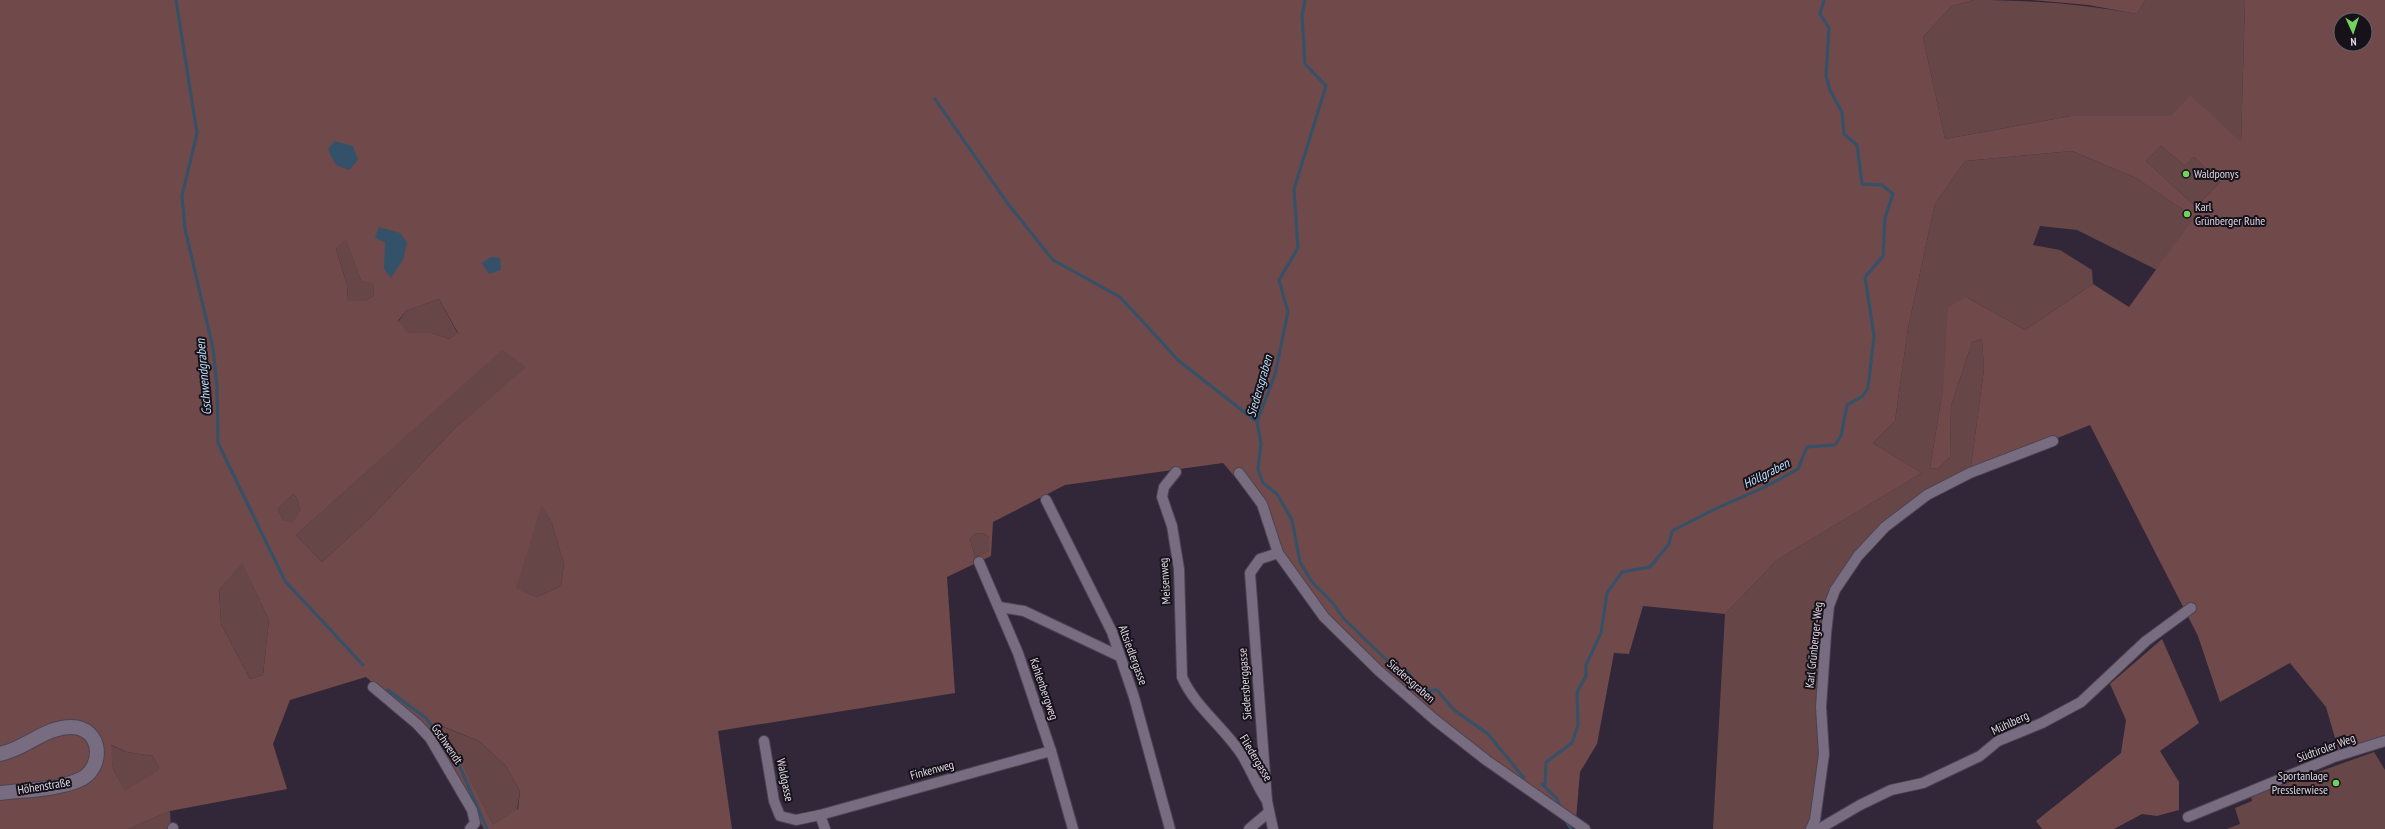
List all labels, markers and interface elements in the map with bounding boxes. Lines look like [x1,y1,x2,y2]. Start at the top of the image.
north arrow [2333,12,2373,52]
text: N [2350,35,2357,49]
place label: Waldponys [2194,166,2239,181]
marker: Waldponys [2181,169,2191,179]
place label: Karl Grünberger Ruhe [2195,199,2265,228]
marker: Karl Grünberger Ruhe [2182,209,2192,219]
water label: Gschwendgraben [192,337,215,416]
water label: Siedersgraben [1243,352,1277,419]
water label: Höllgraben [1740,454,1793,492]
street label: Meisenweg [1155,557,1174,605]
street label: Karl Grünberger-Weg [1802,601,1825,689]
street label: Altsiedlergasse [1116,623,1151,687]
street label: Siedersberggasse [1235,648,1254,720]
street label: Kahlenbergweg [1027,656,1062,722]
street label: Siedersgraben [1384,656,1438,706]
street label: Mühlberg [1989,707,2031,738]
street label: Gschwendt [429,721,467,767]
street label: Südtiroler Weg [2295,730,2357,765]
street label: Fliedergasse [1237,732,1276,784]
street label: Finkenweg [908,756,955,783]
street label: Waldgasse [774,757,797,803]
place label: Sportanlage Presslerwiese [2272,768,2328,797]
street label: Höhenstraße [16,774,71,797]
marker: Sportanlage Presslerwiese [2331,778,2341,788]

